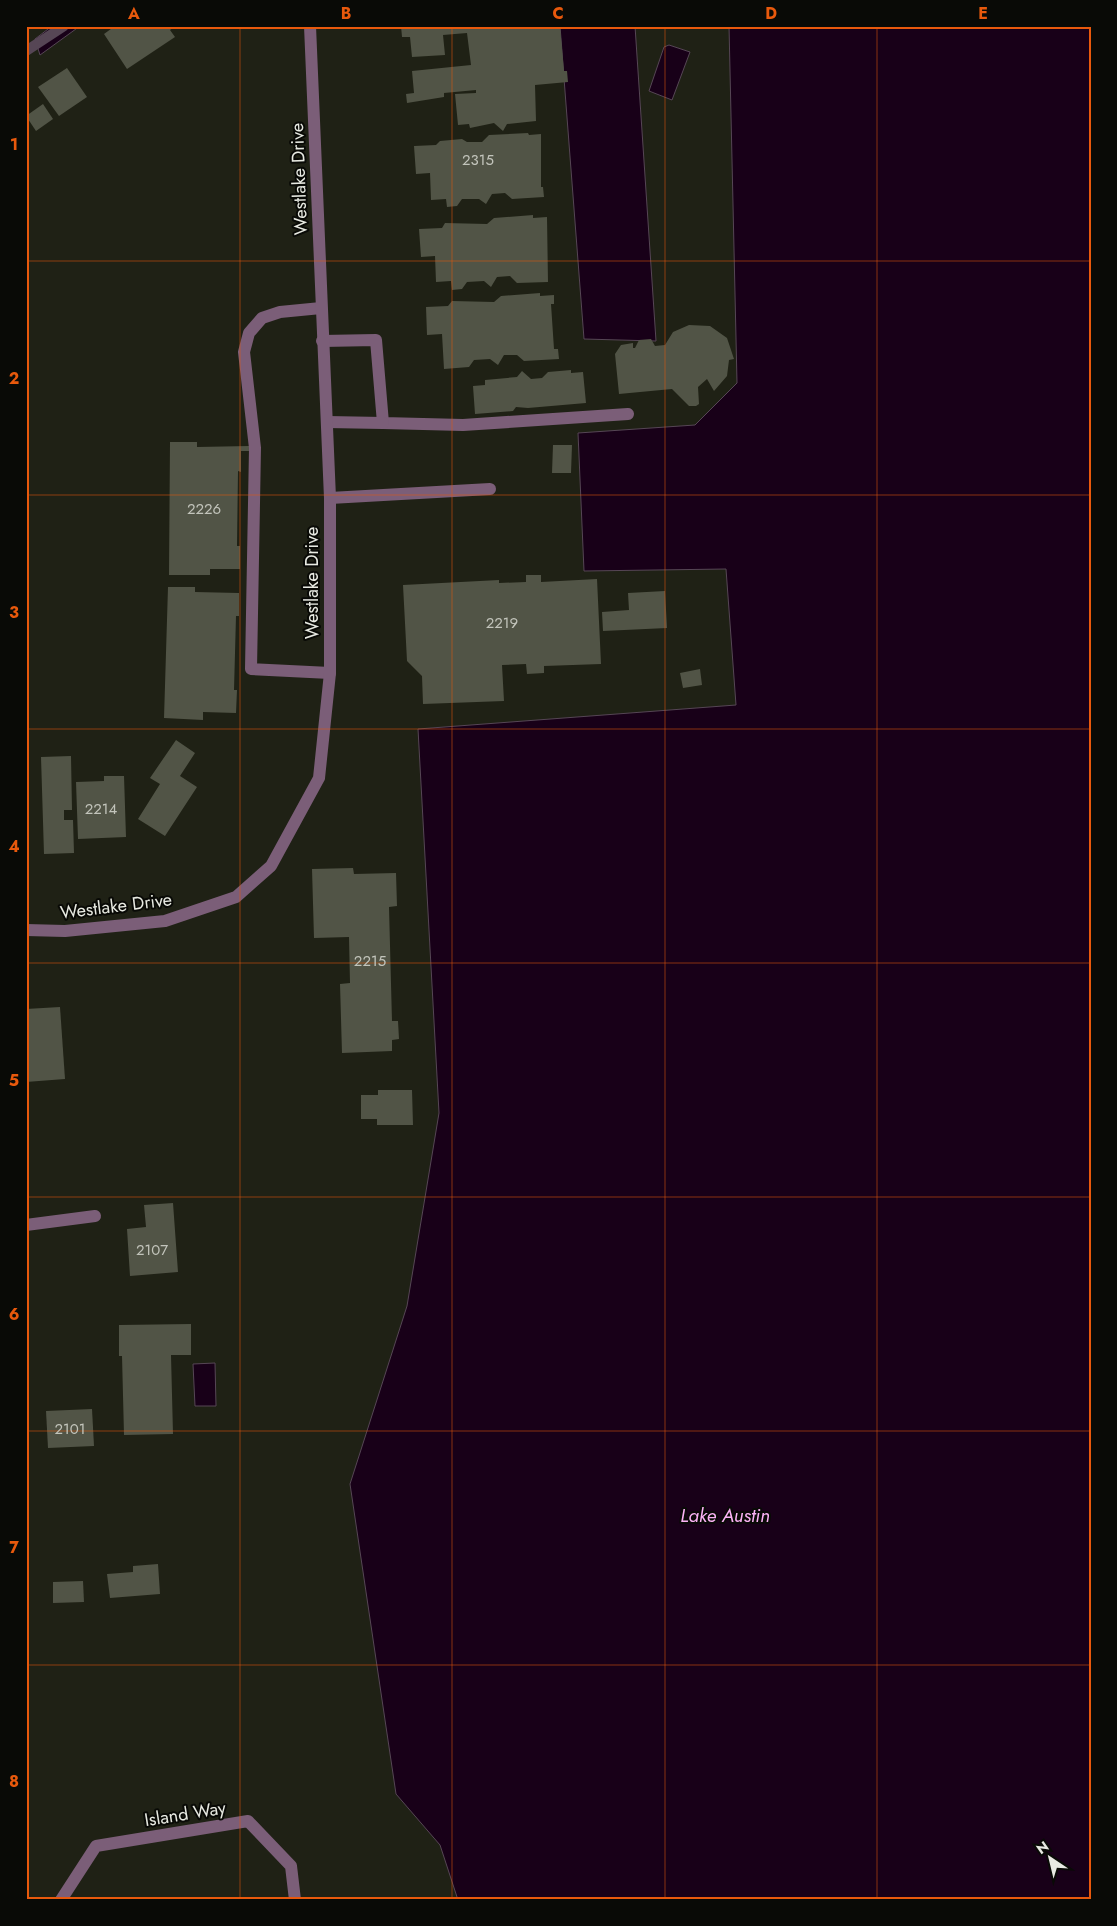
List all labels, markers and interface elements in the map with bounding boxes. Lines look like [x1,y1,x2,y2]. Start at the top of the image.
text: A [127,2,140,25]
text: B [341,2,351,25]
text: C [552,2,564,25]
text: D [765,2,777,25]
text: E [978,2,988,25]
street label: Westlake Drive [284,122,314,236]
text: 1 [10,133,18,156]
house number: 2315 [462,149,494,171]
text: 2 [9,367,19,390]
house number: 2226 [187,498,221,520]
street label: Westlake Drive [299,527,325,639]
text: 3 [9,601,19,624]
house number: 2219 [486,612,518,634]
house number: 2214 [85,798,118,820]
text: 4 [8,835,20,858]
street label: Westlake Drive [59,886,173,926]
house number: 2215 [354,950,386,972]
text: 5 [9,1069,19,1092]
house number: 2107 [136,1239,168,1261]
text: 6 [9,1303,19,1326]
house number: 2101 [54,1418,86,1440]
water label: Lake Austin [680,1502,770,1529]
text: 7 [9,1536,19,1559]
text: 8 [9,1770,19,1793]
street label: Island Way [142,1795,228,1833]
north arrow [1024,1834,1074,1884]
text: N [1032,1836,1053,1859]

